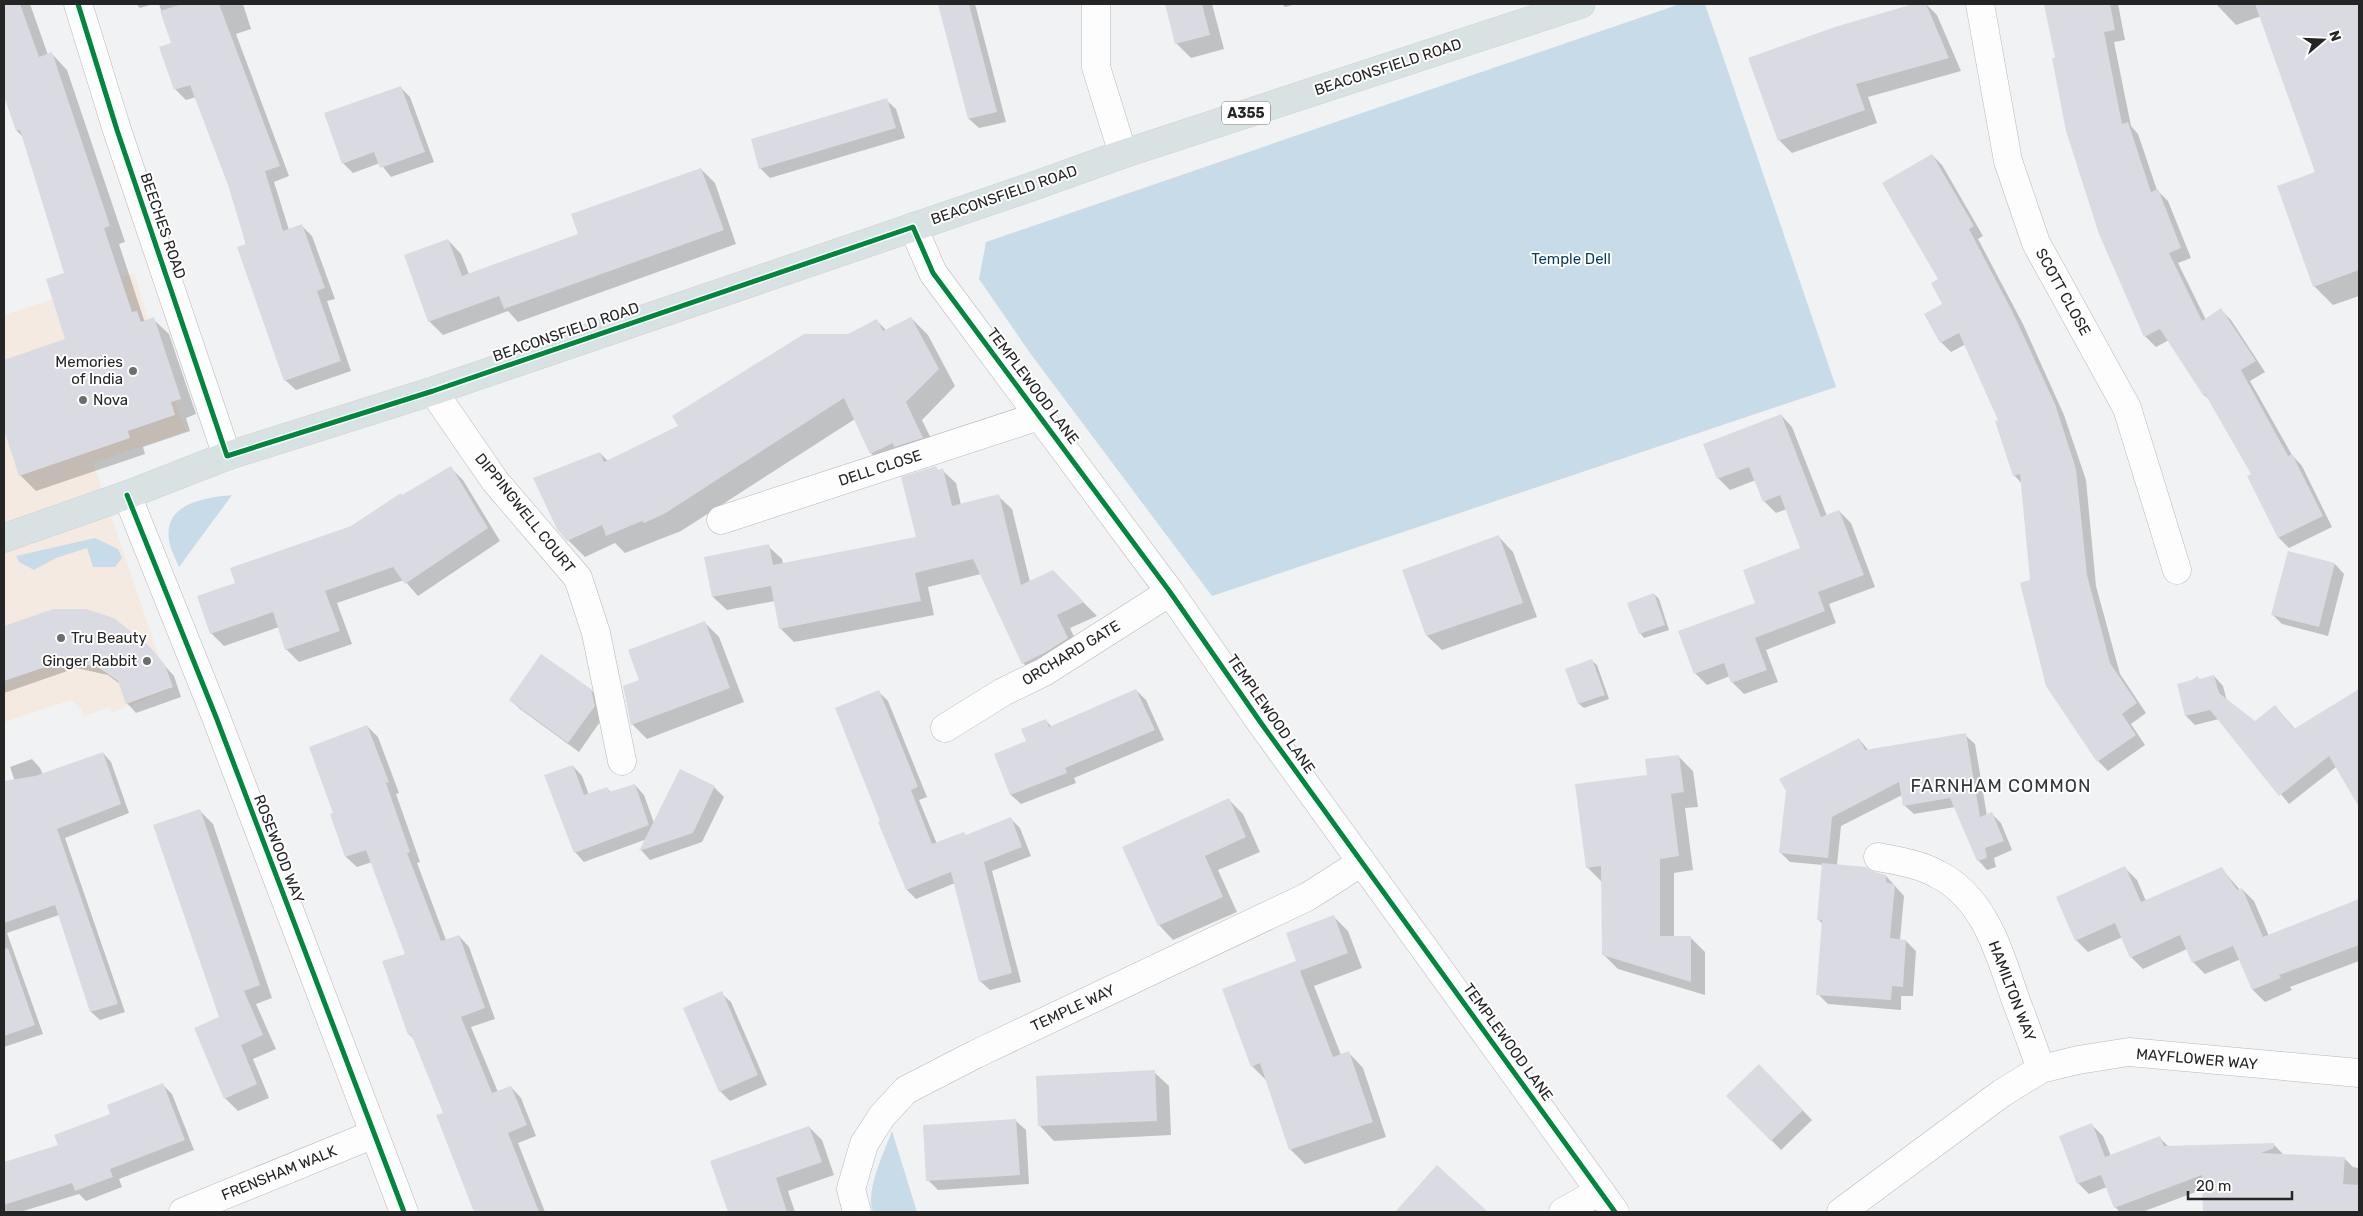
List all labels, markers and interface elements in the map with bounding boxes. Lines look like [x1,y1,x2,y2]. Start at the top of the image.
north arrow [2298,15,2348,65]
text: N [2325,28,2344,43]
street label: BEACONSFIELD ROAD [1312,35,1464,99]
road number: A355 [1222,102,1270,125]
street label: BEACONSFIELD ROAD [929,162,1079,228]
street label: BEECHES ROAD [136,171,190,281]
street label: SCOTT CLOSE [2032,245,2094,339]
park label: Temple Dell [1531,250,1611,268]
street label: BEACONSFIELD ROAD [491,299,641,365]
street label: TEMPLEWOOD LANE [983,324,1083,448]
place label: Memories of India [55,353,123,388]
marker: Memories of India [127,365,139,377]
place label: Nova [93,391,128,409]
marker: Nova [77,394,89,406]
street label: DELL CLOSE [836,446,924,490]
street label: DIPPINGWELL COURT [471,450,579,577]
street label: ORCHARD GATE [1019,617,1123,689]
place label: Tru Beauty [71,629,147,647]
marker: Tru Beauty [55,632,67,644]
street label: TEMPLEWOOD LANE [1223,651,1319,777]
place label: Ginger Rabbit [42,652,137,670]
marker: Ginger Rabbit [141,655,153,667]
district label: FARNHAM COMMON [1910,775,2092,797]
street label: ROSEWOOD WAY [250,792,308,906]
street label: HAMILTON WAY [1985,938,2040,1044]
street label: TEMPLEWOOD LANE [1459,980,1557,1104]
street label: TEMPLE WAY [1028,981,1118,1035]
street label: MAYFLOWER WAY [2135,1045,2259,1073]
street label: FRENSHAM WALK [219,1142,339,1204]
scale bar [2188,1168,2292,1200]
text: 20 m [2196,1177,2231,1195]

